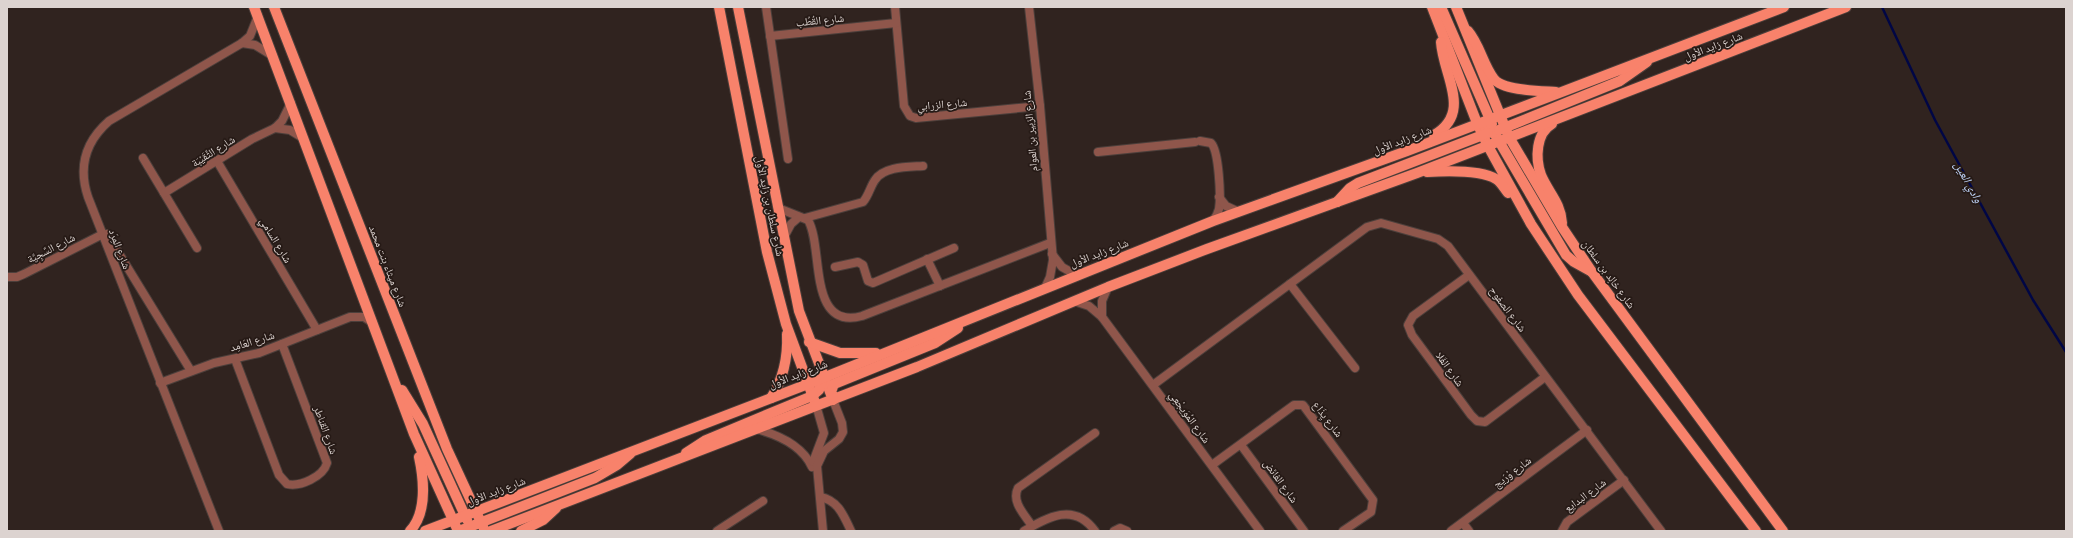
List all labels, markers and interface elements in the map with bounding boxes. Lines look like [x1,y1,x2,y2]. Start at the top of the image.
street label: شارع القُطُب [795,11,845,29]
street label: شارع زايد الأول [1682,29,1744,64]
street label: شارع الزبير بن العوام [1020,90,1041,172]
street label: شارع الزرابي [916,96,968,115]
street label: شارع زايد الأول [1371,123,1433,158]
street label: شارع الثِّقَيْبَة [189,133,237,170]
street label: شارع سلطان بن زايد الأول [753,155,787,258]
water label: وادي العين [1949,159,1986,207]
street label: شارع السامي [255,215,294,266]
street label: شارع ميثاء بنت محمد [366,224,409,309]
street label: شارع المِرَد [106,227,133,271]
street label: شارع السَّجِيَّة [25,231,78,267]
street label: شارع زايد الأول [1068,236,1130,271]
street label: شارع خالِد بن سلطان [1579,238,1638,311]
street label: شارع الصفوح [1486,284,1529,335]
street label: شارع العَامِد [228,329,276,354]
street label: شارع الفَلا [1433,350,1466,389]
street label: شارع زايد الأول [767,357,829,392]
street label: شارع المُوَيجْعِي [1165,389,1213,447]
street label: شارع يِذَاع [1309,399,1345,441]
street label: شارع القناطر [310,403,340,456]
street label: شارع وْرَيج [1491,454,1534,491]
street label: شارع الفائض [1260,457,1301,506]
street label: شارع زايد الأول [465,474,527,509]
street label: شارع البدايع [1562,476,1609,515]

